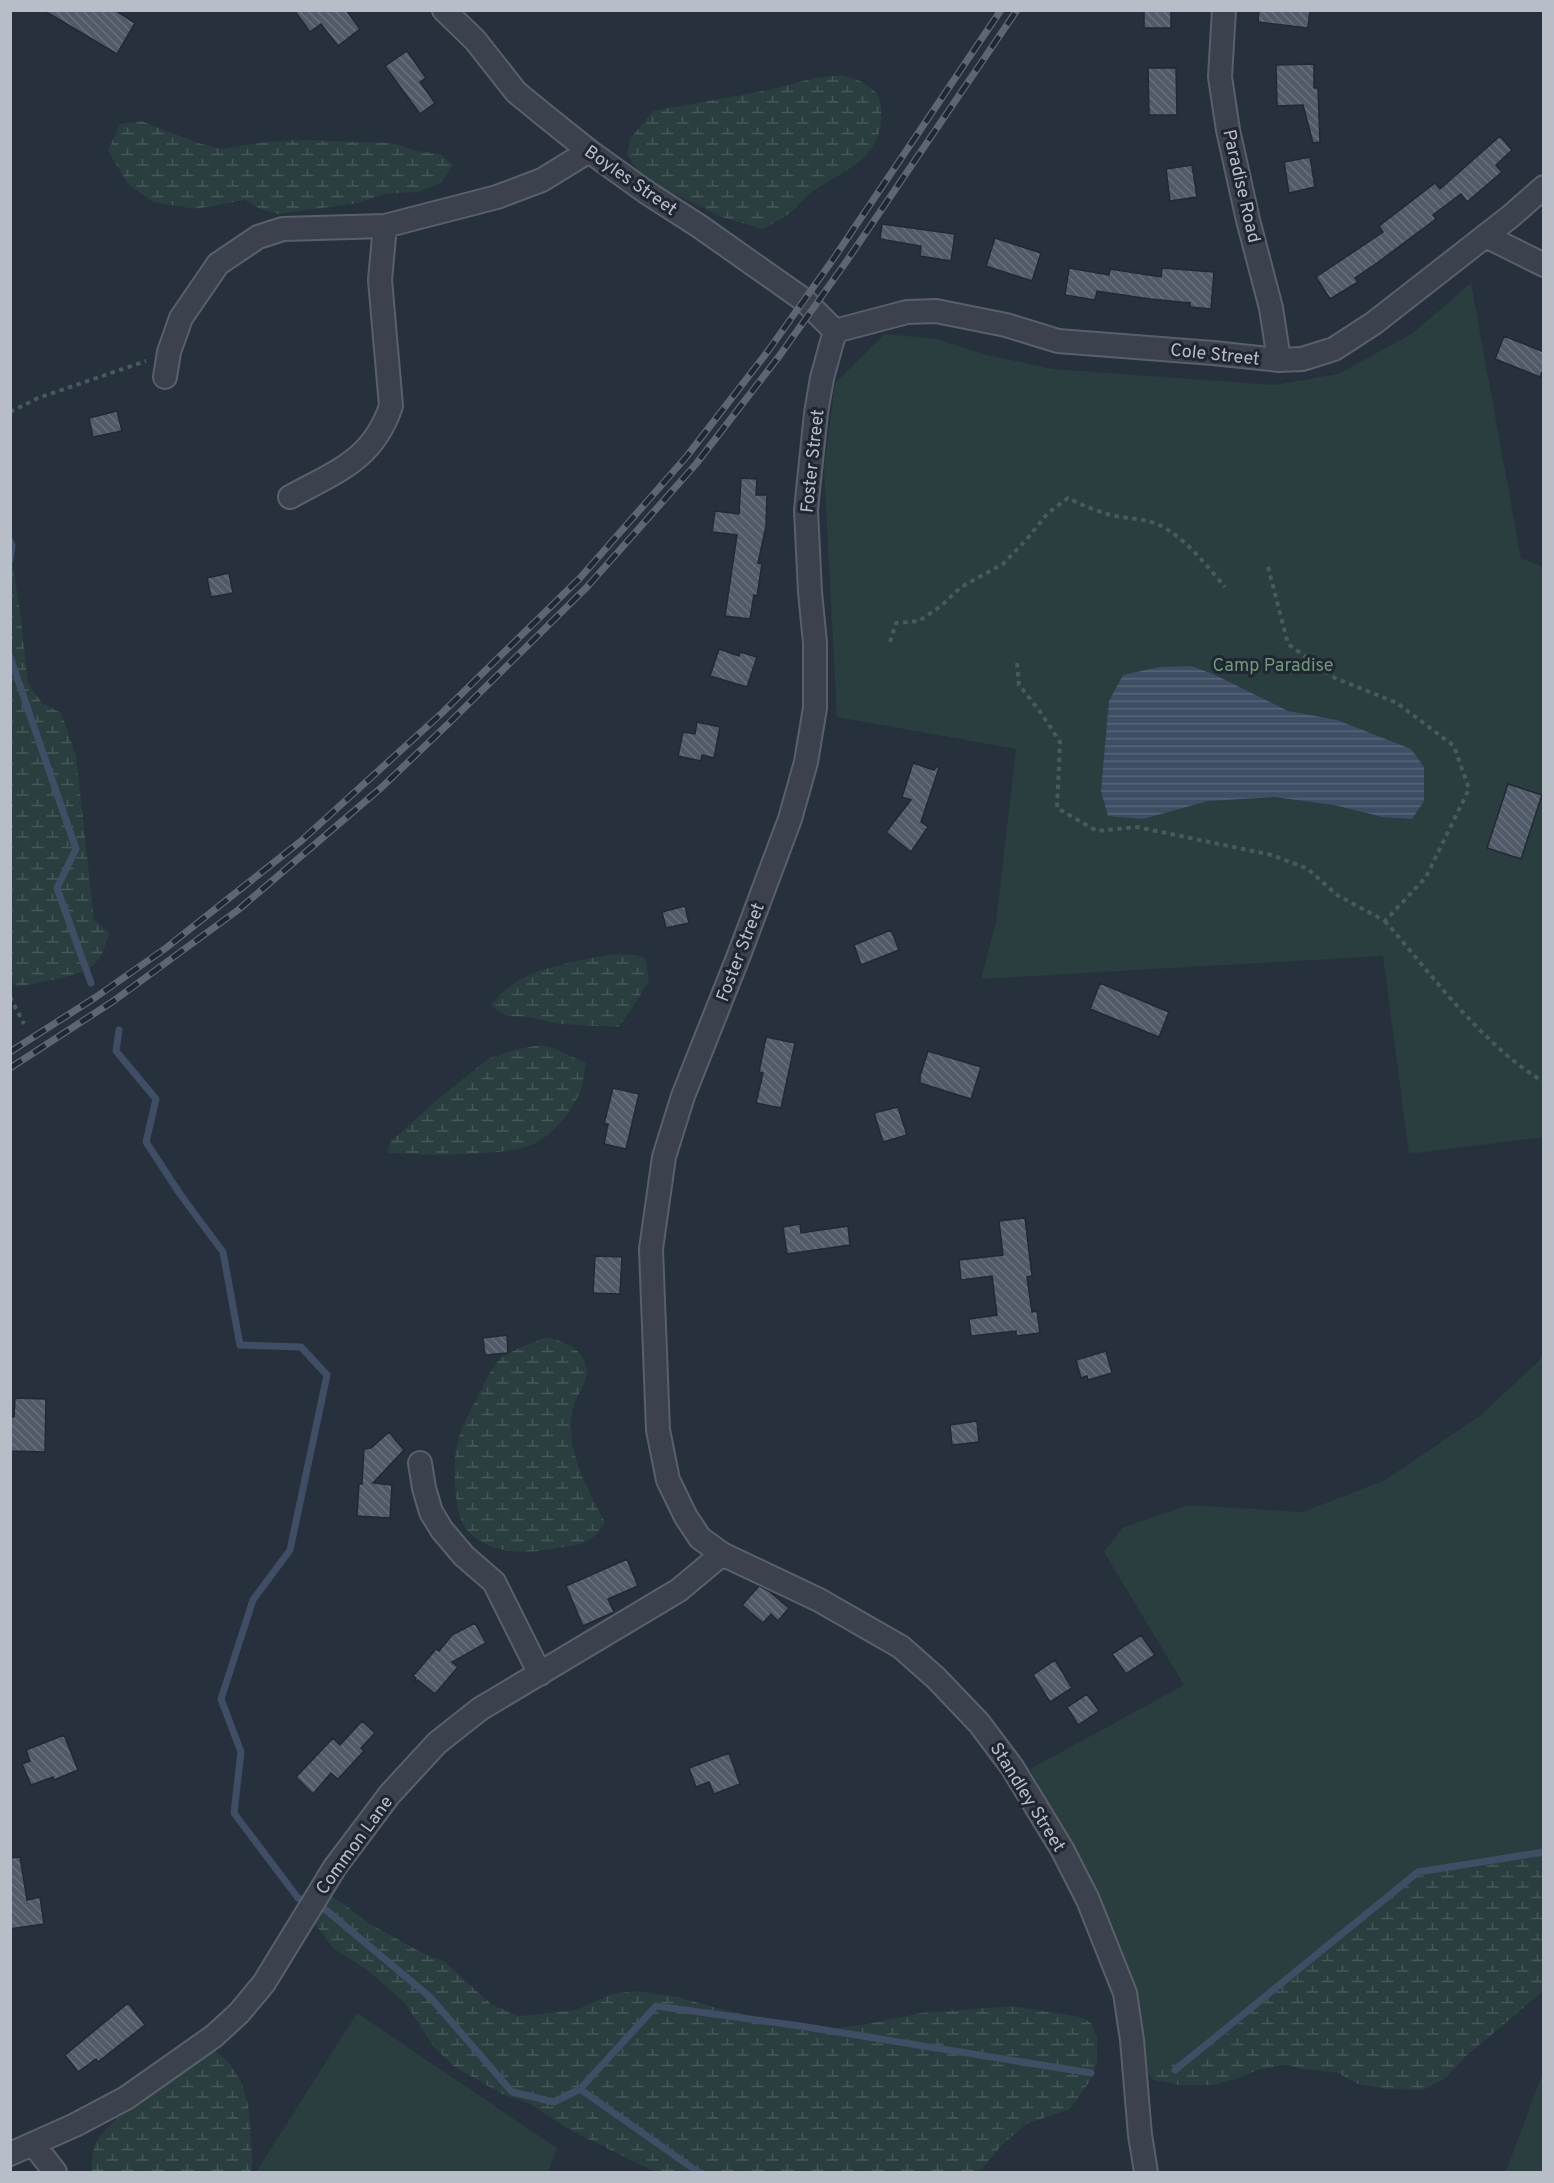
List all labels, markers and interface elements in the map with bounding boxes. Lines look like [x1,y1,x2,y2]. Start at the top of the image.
street label: Paradise Road [1216,127,1265,245]
street label: Boyles Street [579,141,681,222]
street label: Cole Street [1169,339,1261,372]
street label: Foster Street [797,408,830,514]
park label: Camp Paradise [1213,655,1333,678]
street label: Foster Street [712,900,771,1005]
street label: Standley Street [984,1739,1070,1857]
street label: Common Lane [312,1792,399,1900]

